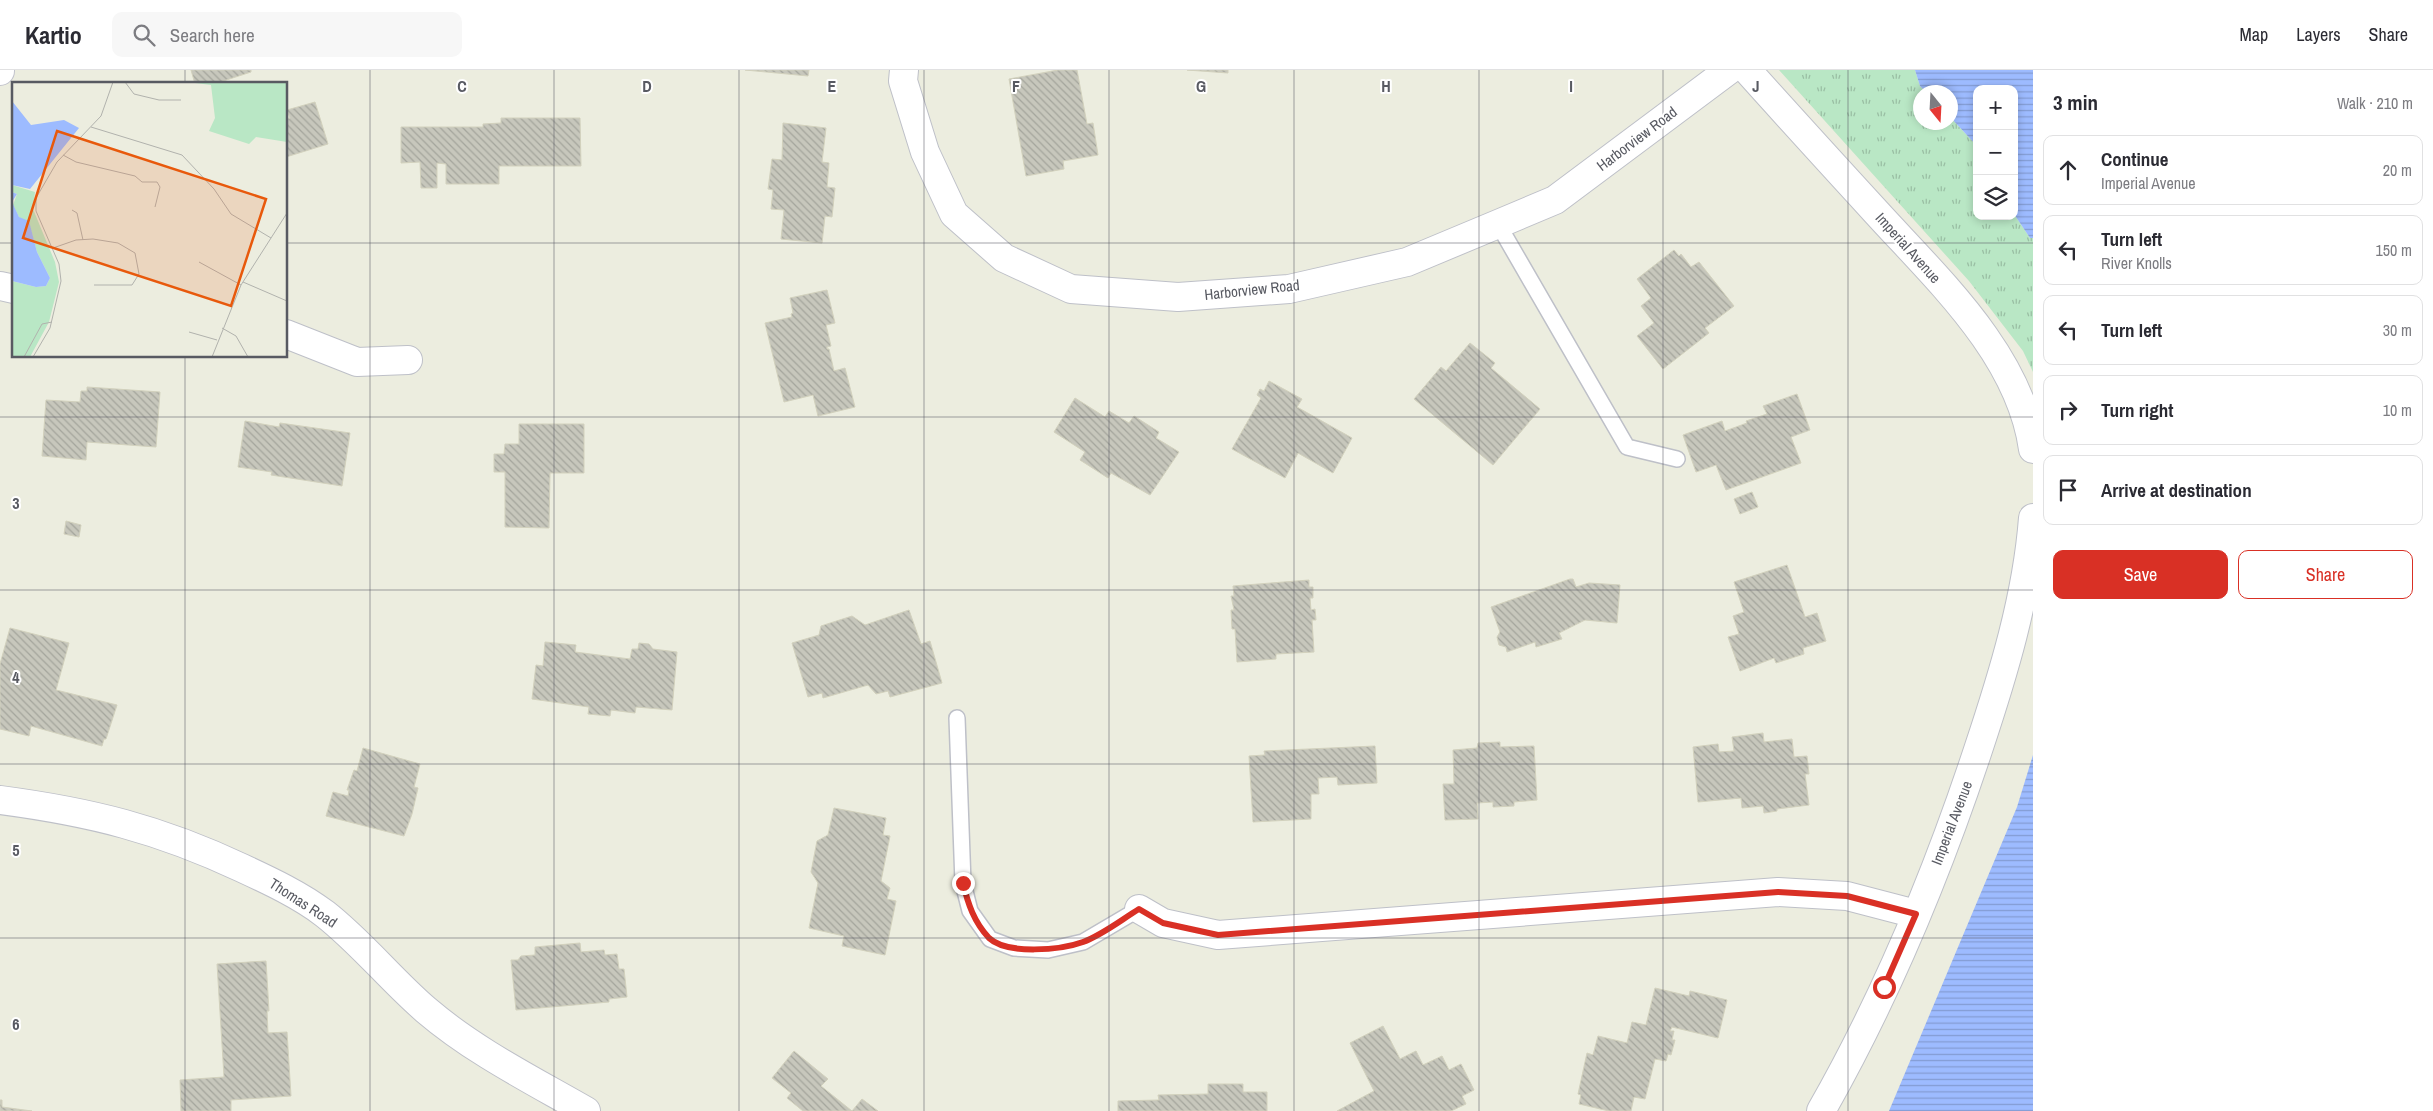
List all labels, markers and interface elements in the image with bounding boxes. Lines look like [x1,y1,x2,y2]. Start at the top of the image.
search box [112,12,462,57]
text: Kartio [25,19,82,51]
icon: search [130,21,158,49]
text: Search here [170,22,255,48]
text: Map [2240,22,2268,47]
text: Layers [2296,22,2341,47]
text: Share [2369,22,2408,47]
text: C [457,75,467,97]
text: D [642,75,652,97]
text: E [828,75,837,97]
text: F [1012,75,1020,97]
text: G [1196,75,1206,97]
text: H [1381,75,1391,97]
text: I [1569,75,1573,97]
text: J [1752,75,1760,97]
inset map [12,82,288,358]
north arrow [1913,85,1958,130]
map controls [1973,85,2018,220]
button: + [1973,85,2018,130]
text: 3 min [2053,88,2098,117]
text: Walk · 210 m [2337,92,2413,114]
street label: Harborview Road [1592,101,1681,176]
button: − [1973,130,2018,175]
text: Continue [2101,146,2169,172]
icon: ahead [2054,156,2082,184]
text: 20 m [2383,159,2412,181]
text: Imperial Avenue [2101,172,2196,194]
button: layers [1973,175,2018,220]
street label: Imperial Avenue [1871,208,1946,288]
text: Turn left [2101,226,2162,252]
icon: left [2054,236,2082,264]
text: 150 m [2376,239,2412,261]
text: River Knolls [2101,252,2172,274]
street label: Harborview Road [1203,274,1301,305]
icon: left [2054,316,2082,344]
text: Turn left [2101,317,2162,343]
text: 30 m [2383,319,2412,341]
icon: right [2054,396,2082,424]
text: Turn right [2101,397,2173,423]
text: 10 m [2383,399,2412,421]
icon: arrive [2054,476,2082,504]
text: Arrive at destination [2101,477,2252,503]
text: 3 [12,492,20,514]
button: Save [2053,550,2228,599]
button: Share [2238,550,2413,599]
text: 4 [12,666,20,688]
street label: Imperial Avenue [1926,778,1977,868]
text: 5 [12,839,20,861]
route end [952,872,975,895]
street label: Thomas Road [265,873,341,932]
route start [1873,976,1896,999]
text: 6 [12,1013,20,1035]

